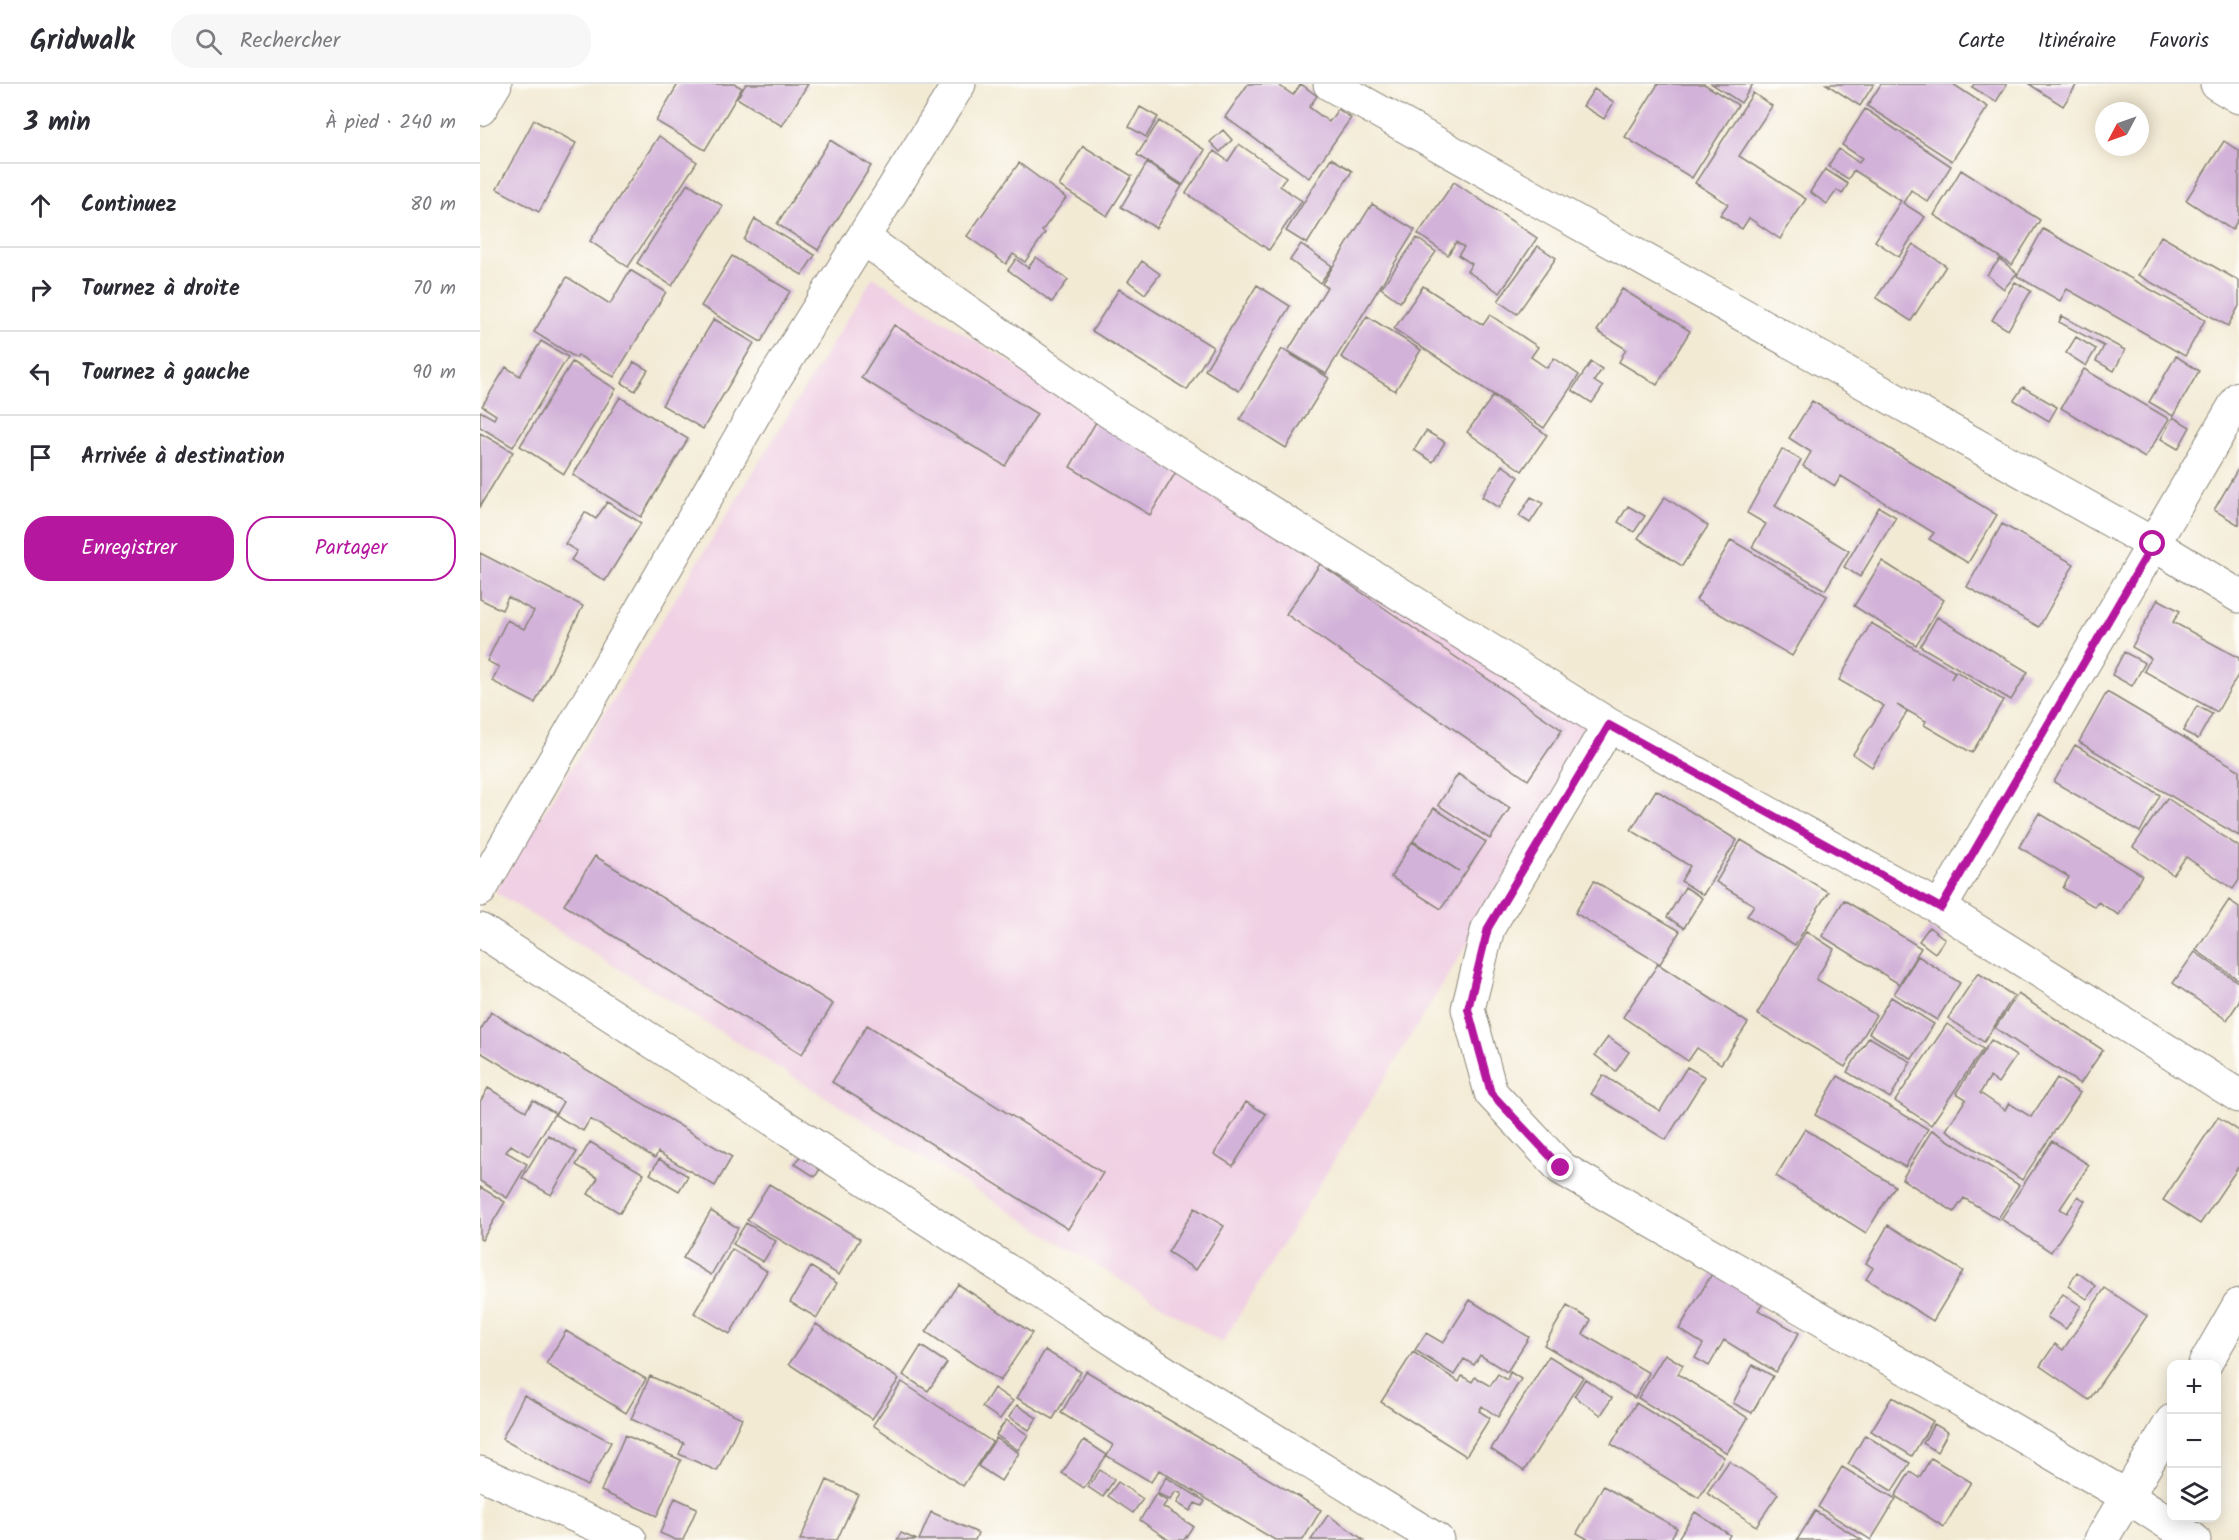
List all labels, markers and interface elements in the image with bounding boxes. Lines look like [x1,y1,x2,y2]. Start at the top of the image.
search box [171,14,591,68]
text: Gridwalk [30,19,135,64]
text: Rechercher [240,24,340,59]
icon: search [192,25,225,58]
text: Carte [1958,25,2005,58]
text: Itinéraire [2038,25,2116,58]
text: Favoris [2149,25,2209,58]
text: 3 min [24,102,91,144]
north arrow [2095,102,2149,156]
text: À pied · 240 m [325,107,456,139]
text: Continuez [81,188,177,223]
icon: ahead [24,189,57,222]
text: 80 m [410,189,456,221]
text: Tournez à droite [81,272,240,307]
icon: right [24,273,57,306]
text: 70 m [413,273,456,305]
text: Tournez à gauche [81,356,250,391]
icon: left [24,357,57,390]
text: 90 m [412,357,456,389]
text: Arrivée à destination [81,440,285,475]
icon: arrive [24,441,57,474]
button: Enregistrer [24,516,234,581]
button: Partager [246,516,456,581]
route start [2139,530,2165,556]
route end [1547,1154,1573,1180]
map controls [2167,1360,2221,1522]
button: + [2167,1360,2221,1414]
button: − [2167,1414,2221,1468]
button: layers [2167,1468,2221,1522]

